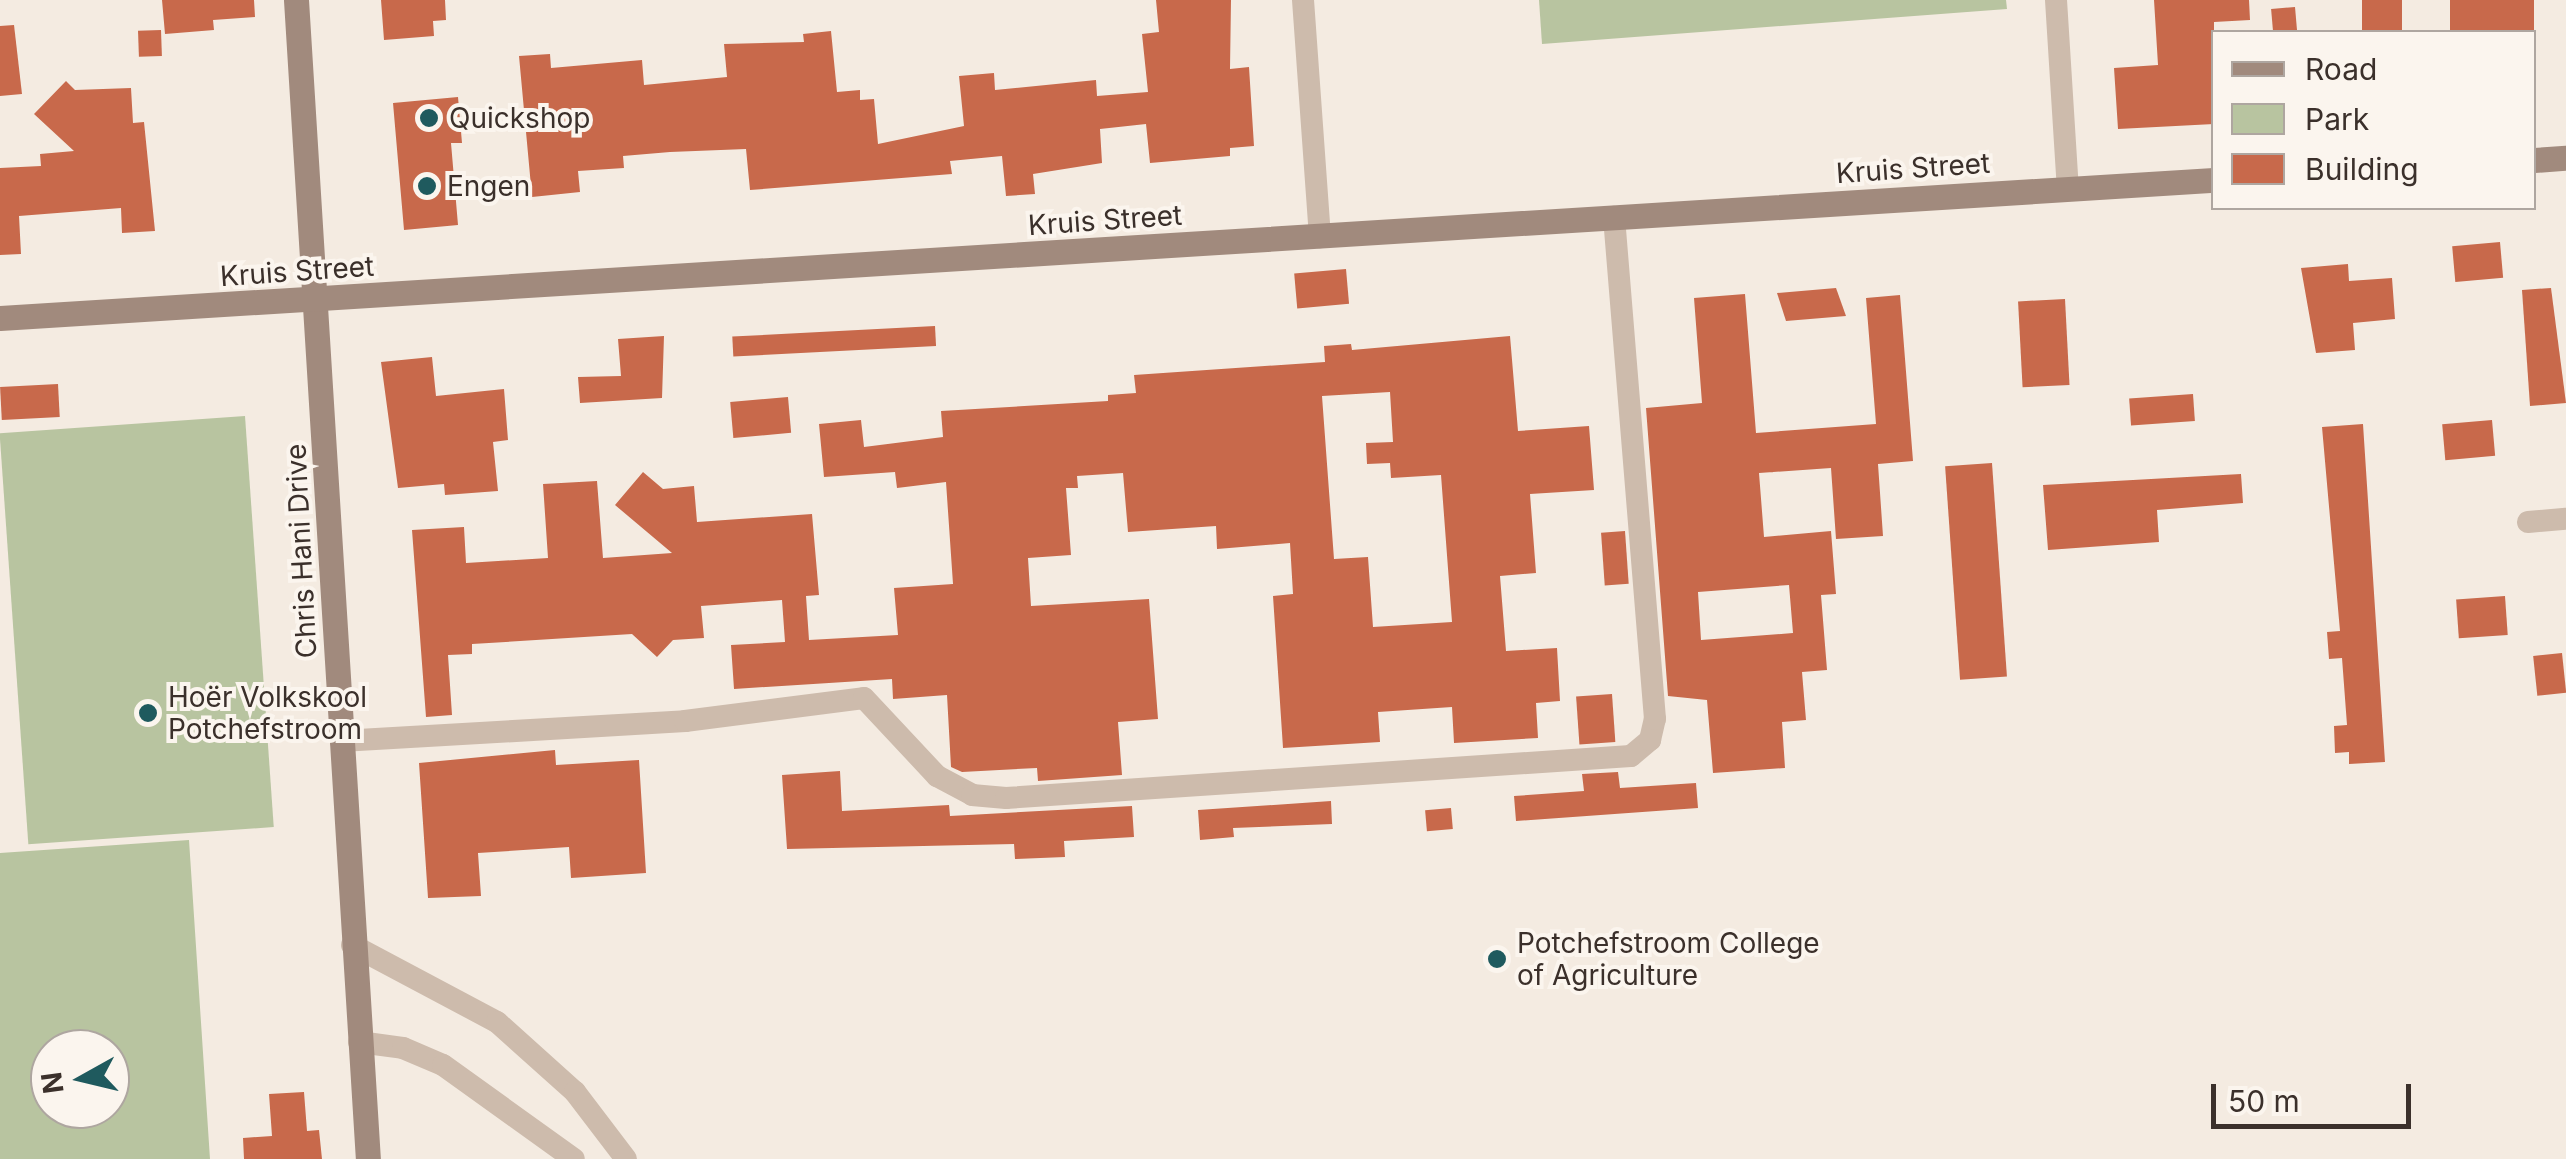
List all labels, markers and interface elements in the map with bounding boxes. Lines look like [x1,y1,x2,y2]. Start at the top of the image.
legend [2211,30,2536,210]
text: Road [2305,51,2377,87]
place label: Quickshop [449,101,590,135]
text: Park [2305,101,2369,137]
marker: Quickshop [418,107,440,129]
street label: Kruis Street [1835,146,1991,190]
text: Building [2305,151,2419,187]
place label: Engen [447,169,530,203]
marker: Engen [416,175,438,197]
street label: Kruis Street [1027,198,1183,242]
street label: Kruis Street [219,249,375,293]
street label: Chris Hani Drive [279,443,323,659]
place label: Hoër Volkskool Potchefstroom [168,680,367,746]
marker: Hoër Volkskool Potchefstroom [137,702,159,724]
place label: Potchefstroom College of Agriculture [1517,926,1820,992]
marker: Potchefstroom College of Agriculture [1486,948,1508,970]
north arrow [30,1029,130,1129]
scale bar [2216,1064,2416,1126]
text: N [34,1070,71,1096]
text: 50 m [2228,1083,2300,1119]

